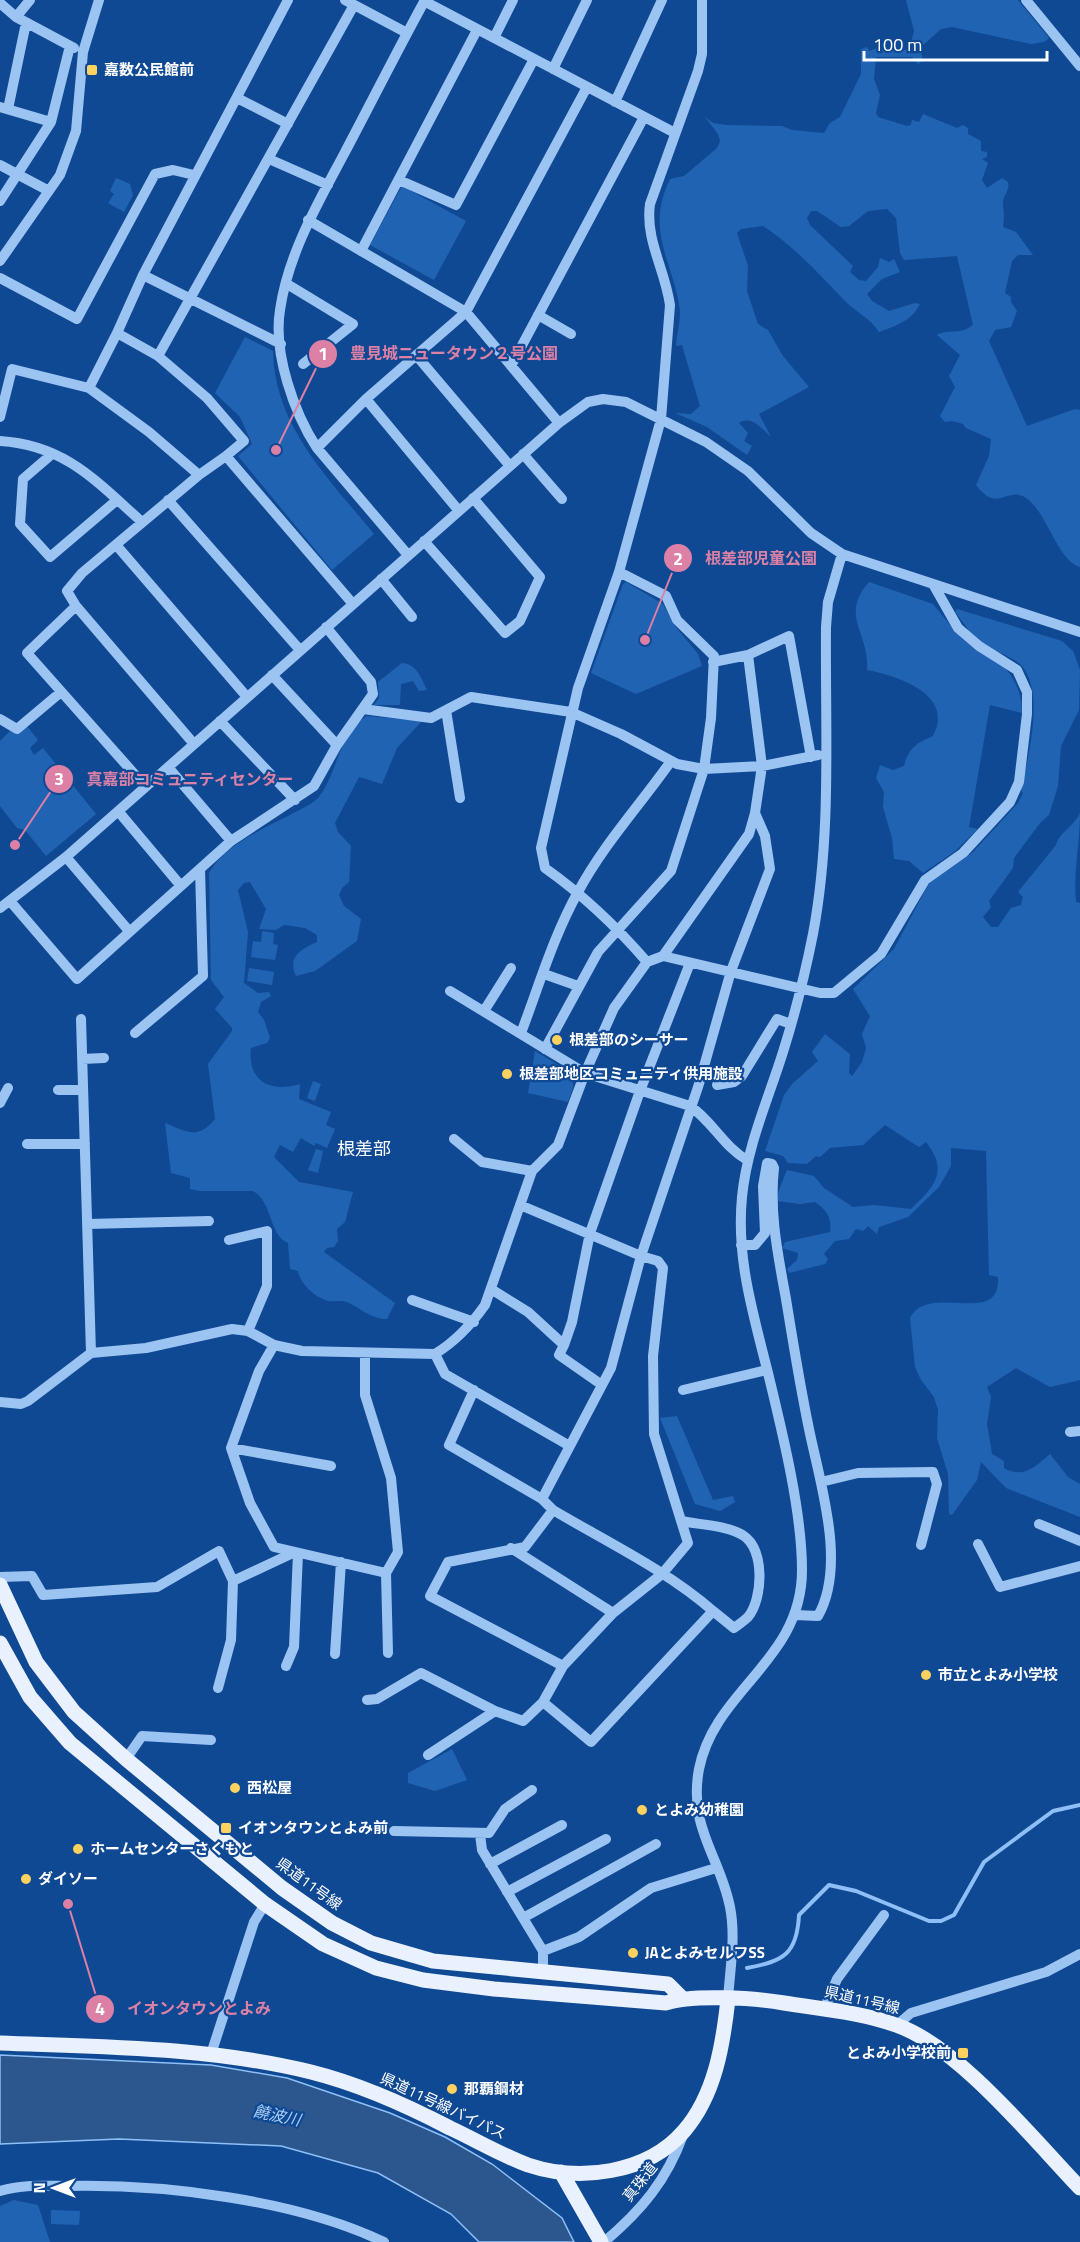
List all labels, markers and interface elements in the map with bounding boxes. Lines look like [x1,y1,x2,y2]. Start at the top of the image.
scale bar [864,24,1047,62]
text: 100 m [873,31,922,58]
place label: 嘉数公民館前 [104,58,194,81]
marker: 嘉数公民館前 [85,63,99,77]
callout: 豊見城ニュータウン２号公園 [308,337,570,371]
text: 1 [318,340,328,367]
text: 豊見城ニュータウン２号公園 [350,341,558,365]
callout: 根差部児童公園 [663,541,829,575]
text: 2 [673,545,683,572]
text: 根差部児童公園 [705,546,817,570]
callout: 真嘉部コミュニティセンター [44,762,306,796]
text: 3 [54,765,64,792]
text: 真嘉部コミュニティセンター [86,767,294,791]
place label: 根差部のシーサー [569,1028,689,1051]
marker: 根差部のシーサー [550,1033,564,1047]
place label: 根差部地区コミュニティ供用施設 [519,1062,743,1085]
marker: 根差部地区コミュニティ供用施設 [500,1067,514,1081]
district label: 根差部 [337,1135,391,1162]
place label: 市立とよみ小学校 [938,1663,1058,1686]
marker: 市立とよみ小学校 [919,1668,933,1682]
place label: 西松屋 [247,1776,292,1799]
marker: 西松屋 [228,1781,242,1795]
place label: とよみ幼稚園 [654,1798,744,1821]
marker: とよみ幼稚園 [635,1803,649,1817]
place label: イオンタウンとよみ前 [238,1816,388,1839]
marker: イオンタウンとよみ前 [219,1821,233,1835]
place label: ホームセンターさくもと [90,1837,254,1860]
marker: ホームセンターさくもと [71,1842,85,1856]
street label: 県道11号線 [271,1852,347,1915]
place label: ダイソー [38,1867,98,1890]
marker: ダイソー [19,1872,33,1886]
place label: JAとよみセルフSS [645,1941,765,1964]
marker: JAとよみセルフSS [626,1946,640,1960]
street label: 県道11号線 [822,1980,902,2019]
callout: イオンタウンとよみ [85,1992,283,2026]
text: 4 [95,1995,105,2022]
text: イオンタウンとよみ [127,1996,271,2020]
place label: とよみ小学校前 [846,2041,951,2064]
marker: とよみ小学校前 [956,2046,970,2060]
street label: 県道11号線バイパス [376,2066,510,2145]
place label: 那覇鋼材 [464,2077,524,2100]
marker: 那覇鋼材 [445,2082,459,2096]
water label: 饒波川 [251,2098,305,2132]
street label: 真珠道 [617,2157,663,2206]
north arrow [24,2158,84,2218]
text: N [27,2182,51,2194]

